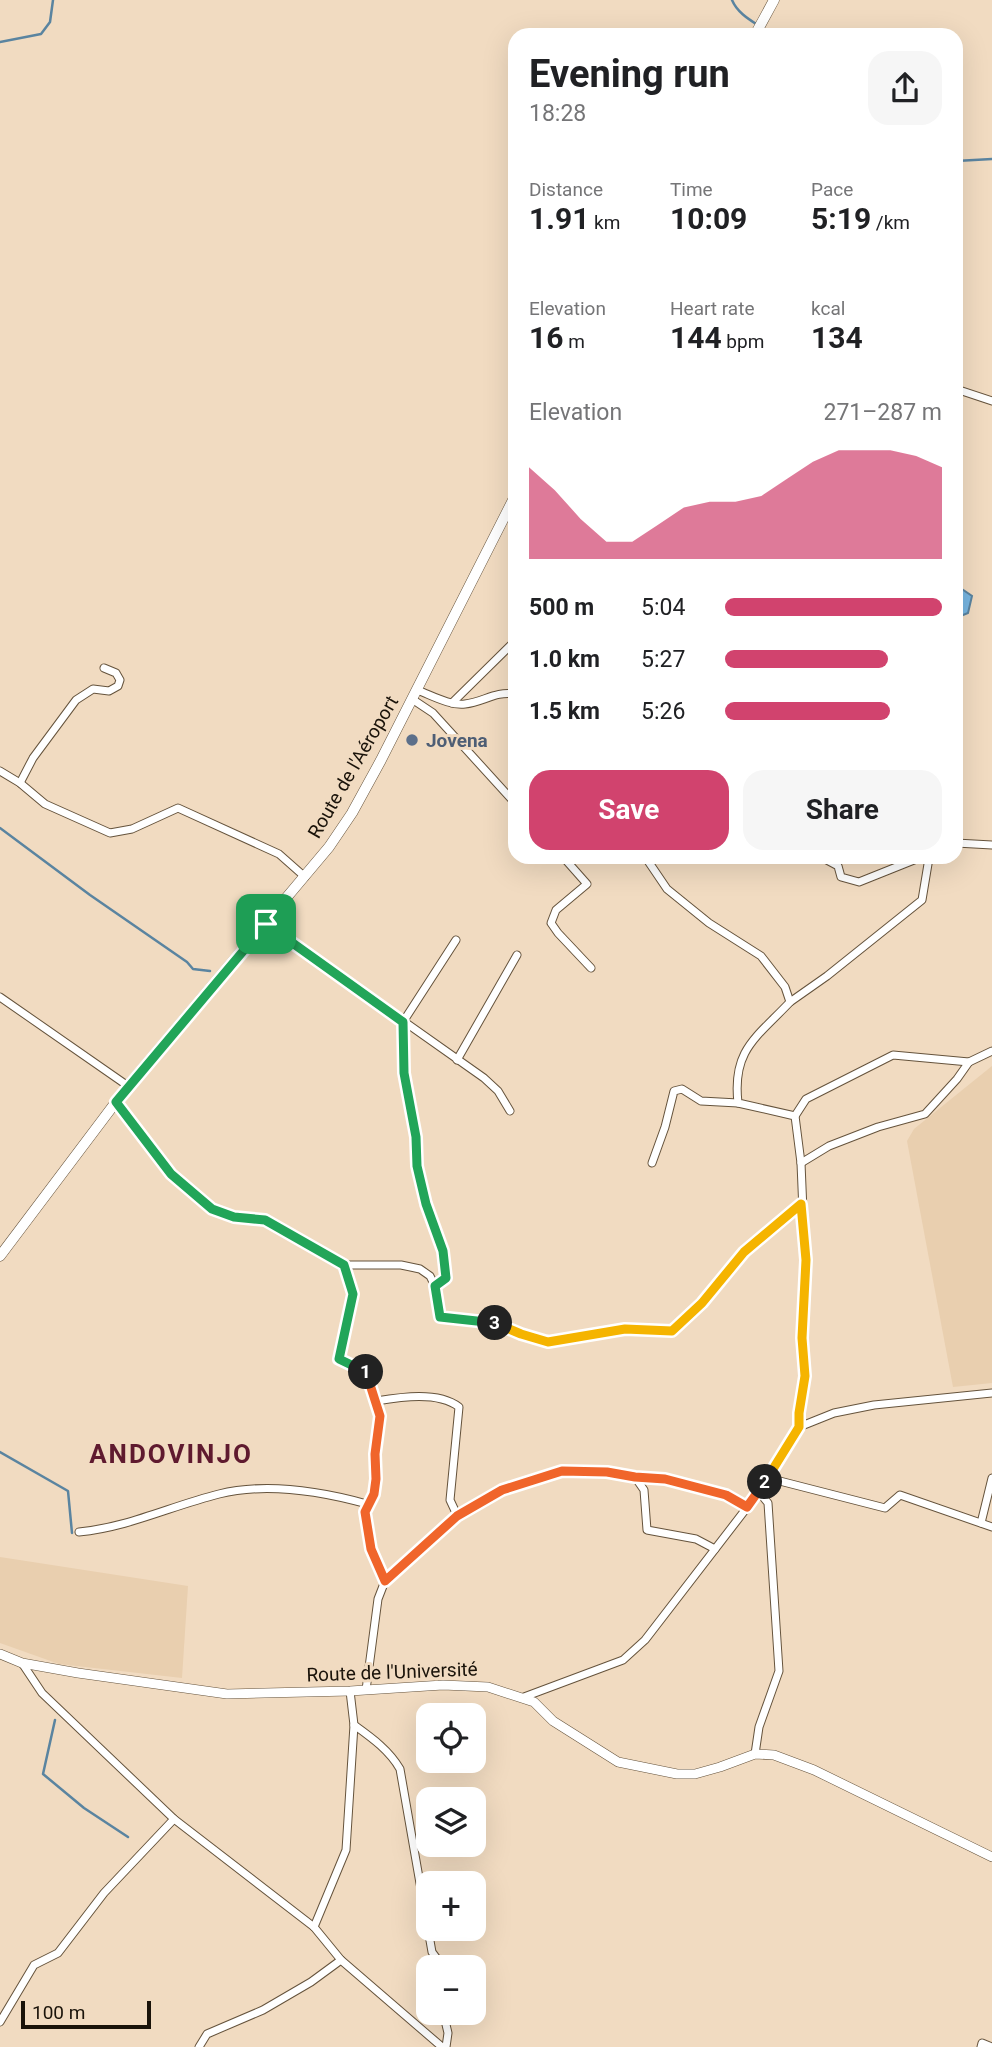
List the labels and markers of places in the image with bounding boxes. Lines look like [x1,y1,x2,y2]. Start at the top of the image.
place label: Jovena [426,729,488,752]
marker: Jovena [404,732,420,748]
pin [236,894,296,954]
pin: 3 [477,1306,512,1340]
pin: 1 [348,1354,384,1390]
pin: 2 [748,1464,782,1500]

